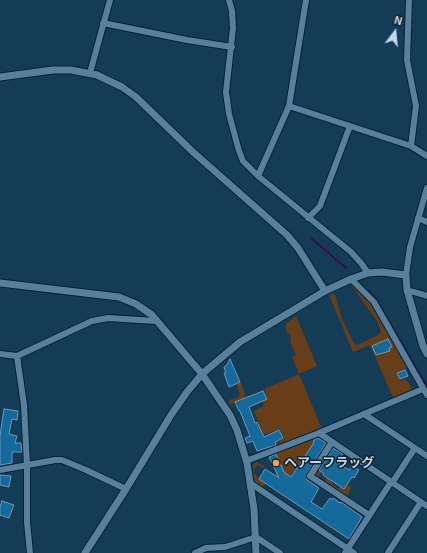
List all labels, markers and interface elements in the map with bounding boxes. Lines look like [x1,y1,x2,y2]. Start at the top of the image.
north arrow [375,12,415,52]
text: N [393,13,404,27]
place label: ヘアーフラッグ [284,455,374,471]
marker: ヘアーフラッグ [271,458,281,468]

